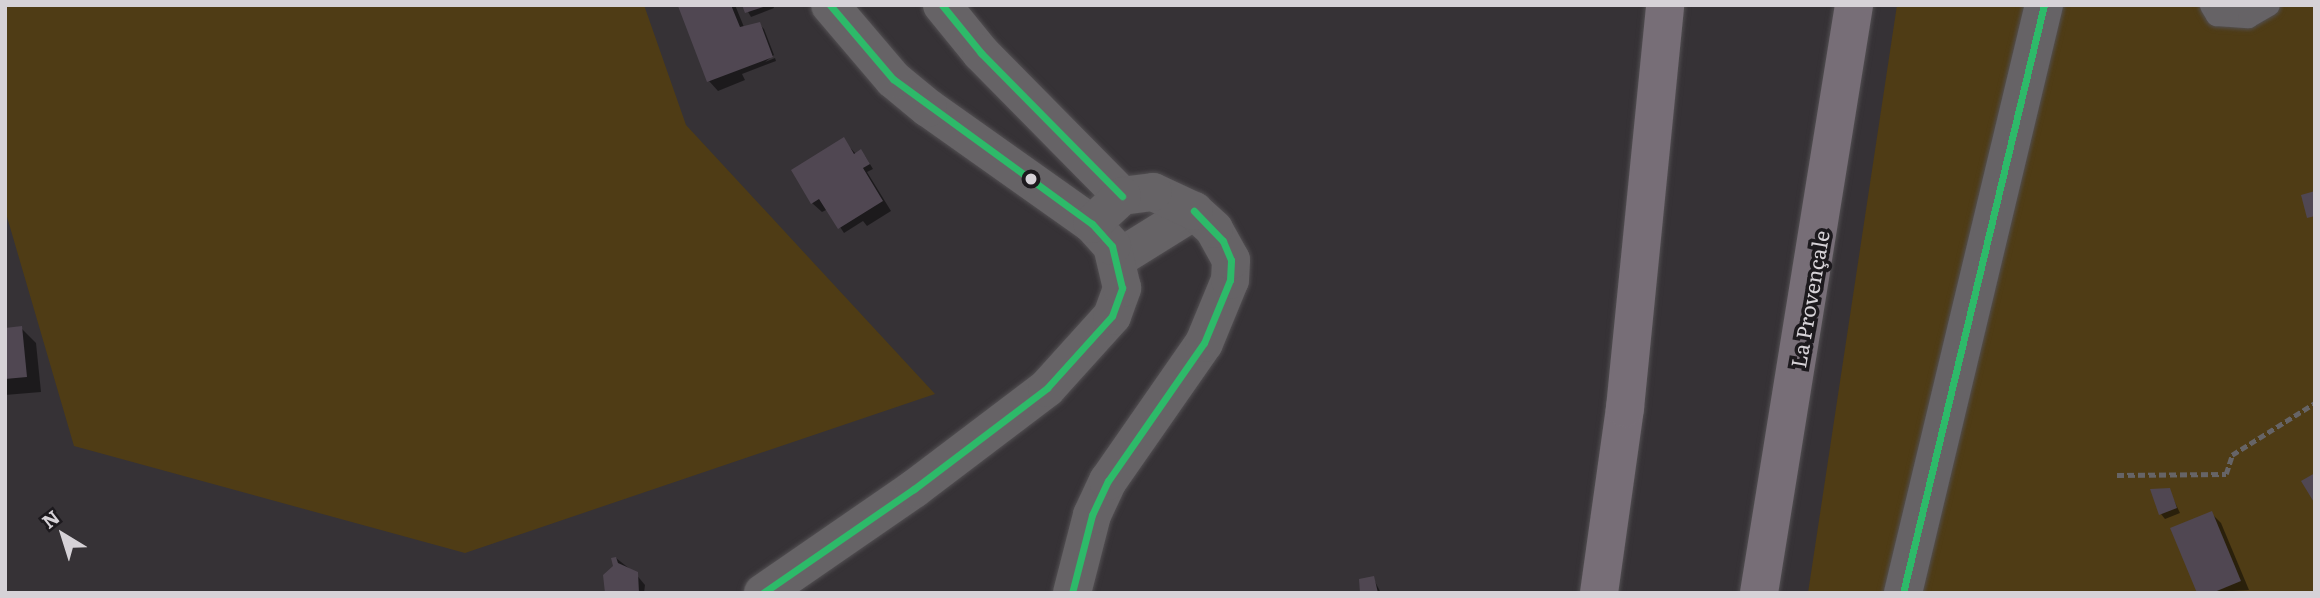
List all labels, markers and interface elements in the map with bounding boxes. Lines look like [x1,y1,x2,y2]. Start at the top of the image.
unlabelled marker [1024,172,1038,186]
street label: La Provençale [1785,228,1833,370]
north arrow [28,500,98,570]
text: N [35,503,65,534]

